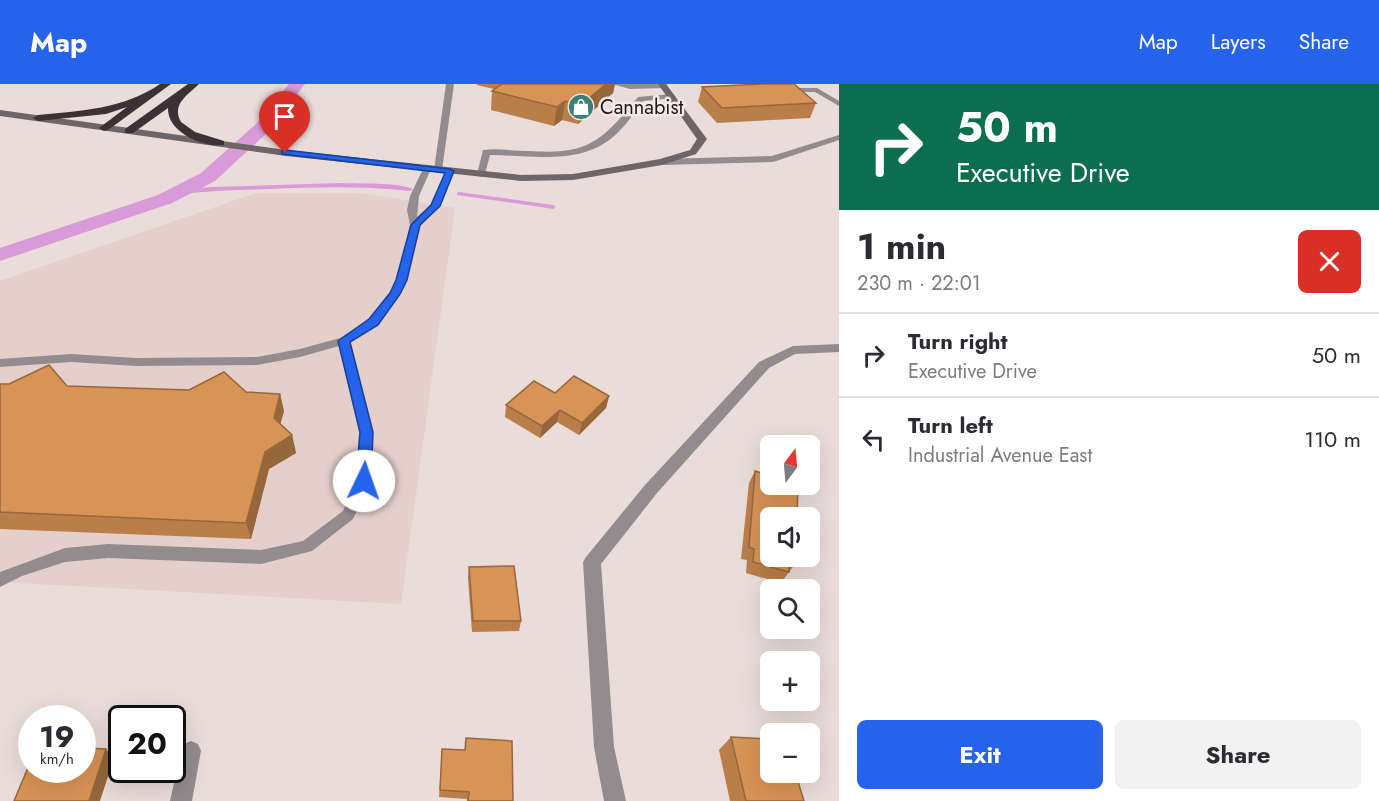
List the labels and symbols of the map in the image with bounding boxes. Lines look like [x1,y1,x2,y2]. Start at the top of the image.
pin [259,91,310,153]
shop icon: Cannabist [566,92,596,122]
place label: Cannabist [600,93,684,122]
north arrow [760,435,820,495]
position arrow [332,449,396,513]
speed limit sign: 20 [108,705,186,783]

